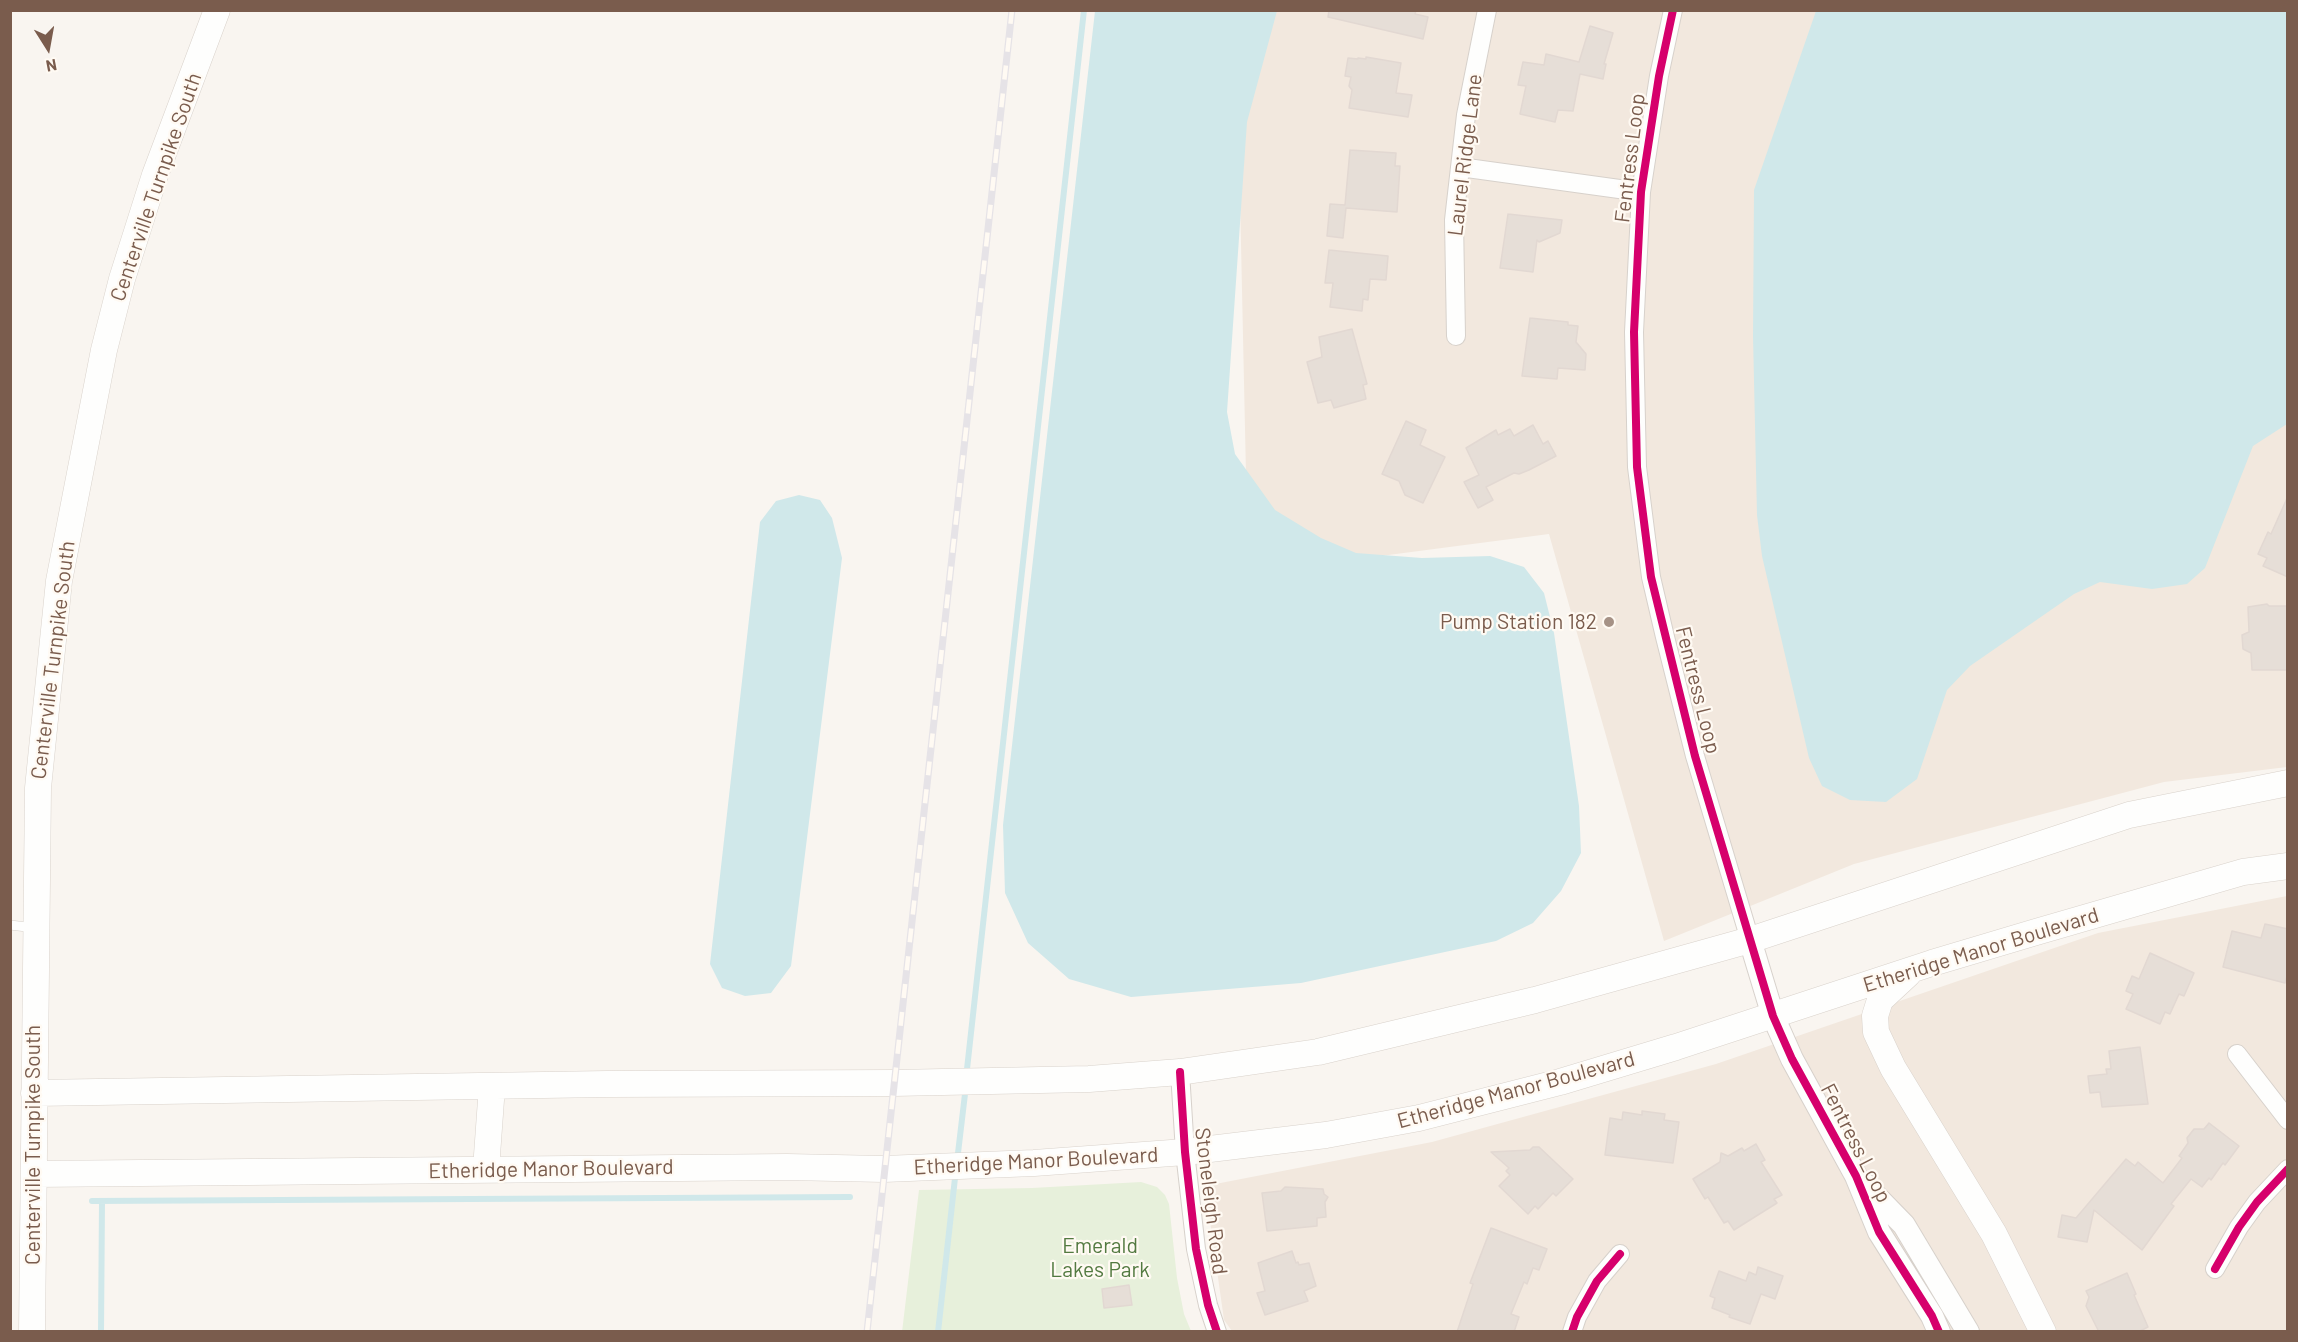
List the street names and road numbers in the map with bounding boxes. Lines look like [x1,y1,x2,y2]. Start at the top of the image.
street label: Centerville Turnpike South [105,69,207,305]
street label: Laurel Ridge Lane [1443,73,1487,237]
street label: Fentress Loop [1610,92,1650,224]
street label: Centerville Turnpike South [26,539,80,781]
street label: Fentress Loop [1670,624,1726,756]
street label: Etheridge Manor Boulevard [1860,902,2102,998]
street label: Centerville Turnpike South [20,1025,46,1265]
street label: Etheridge Manor Boulevard [1394,1046,1638,1134]
street label: Fentress Loop [1815,1079,1897,1207]
street label: Stoneleigh Road [1189,1126,1233,1276]
street label: Etheridge Manor Boulevard [913,1142,1159,1180]
street label: Etheridge Manor Boulevard [428,1154,674,1184]

